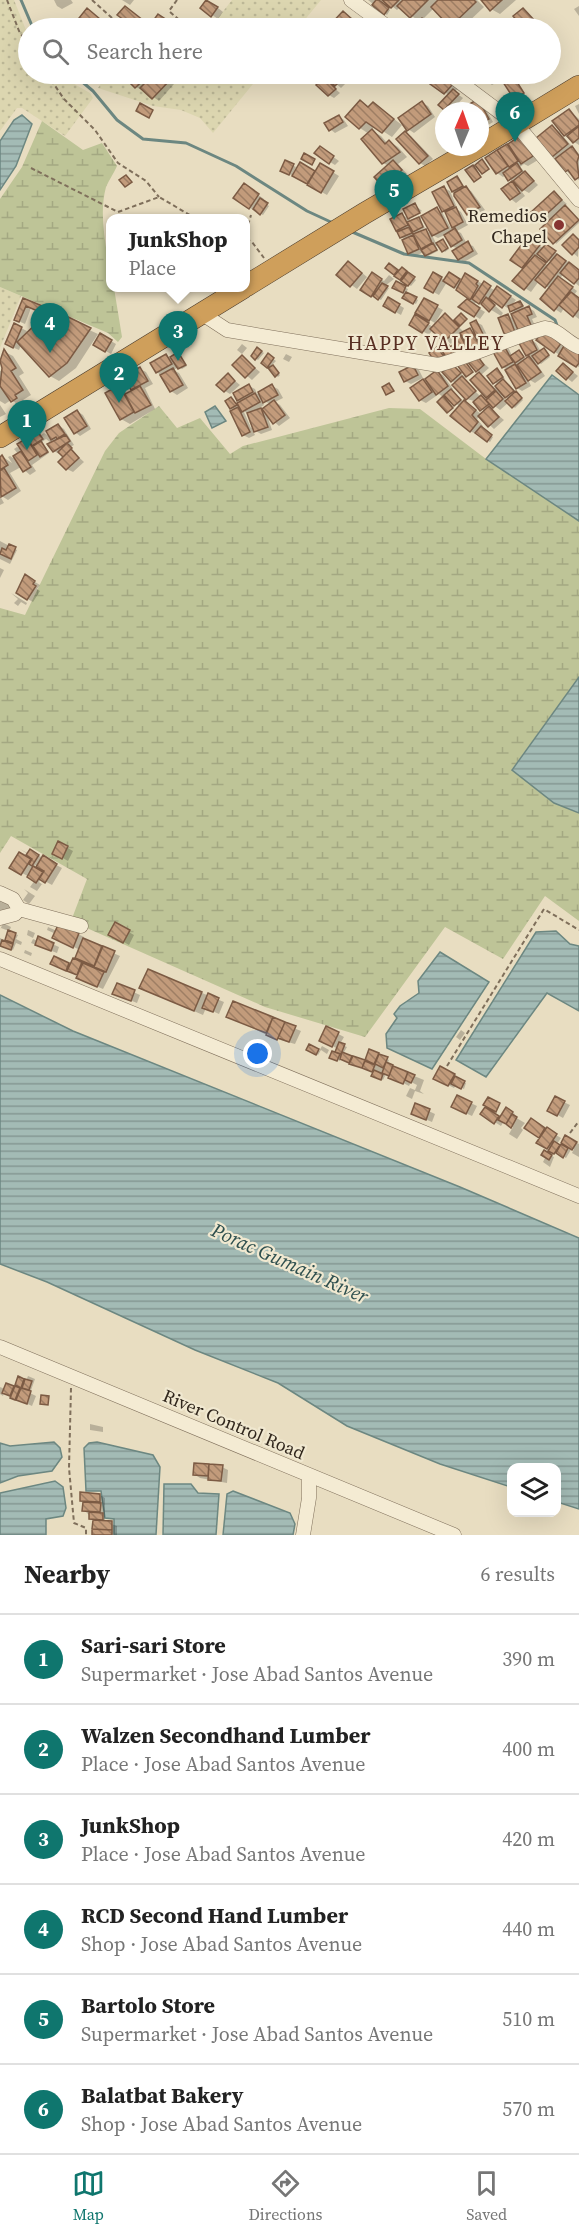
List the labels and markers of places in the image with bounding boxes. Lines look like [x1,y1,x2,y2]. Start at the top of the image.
pin: 6 [496,92,534,142]
pin: 5 [374,170,414,220]
place label: Remedios Chapel [468,203,547,249]
marker: Remedios Chapel [552,218,566,232]
pin: 4 [31,304,70,353]
pin: 3 [158,312,198,361]
pin: 2 [100,354,138,403]
pin: 1 [8,400,46,450]

